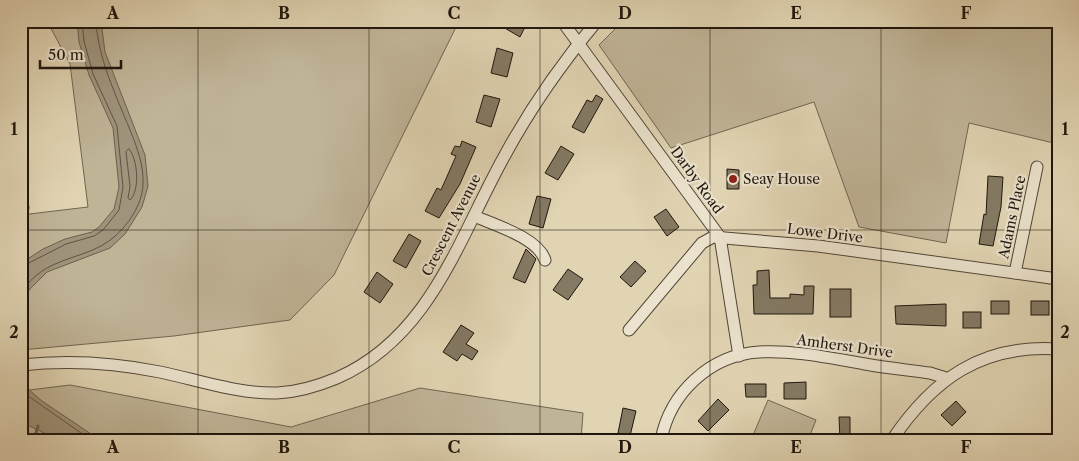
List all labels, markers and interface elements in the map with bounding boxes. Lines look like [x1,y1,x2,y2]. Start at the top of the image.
text: A [106,3,120,23]
text: B [278,3,290,23]
text: C [448,3,460,23]
text: D [618,3,632,23]
text: E [790,3,802,23]
text: F [961,3,972,23]
scale bar [40,38,121,70]
text: 50 m [48,45,84,64]
text: 1 [10,119,18,139]
text: 1 [1061,119,1069,139]
street label: Darby Road [667,143,728,217]
place label: Seay House [743,170,820,188]
street label: Crescent Avenue [417,171,485,279]
marker: Seay House [727,173,739,185]
street label: Adams Place [994,173,1030,261]
street label: Lowe Drive [786,219,864,247]
text: 2 [9,322,19,342]
text: 2 [1060,322,1070,342]
street label: Amherst Drive [795,330,894,362]
text: A [106,437,120,457]
text: B [278,437,290,457]
text: C [448,437,460,457]
text: D [618,437,632,457]
text: E [790,437,802,457]
text: F [961,437,972,457]

